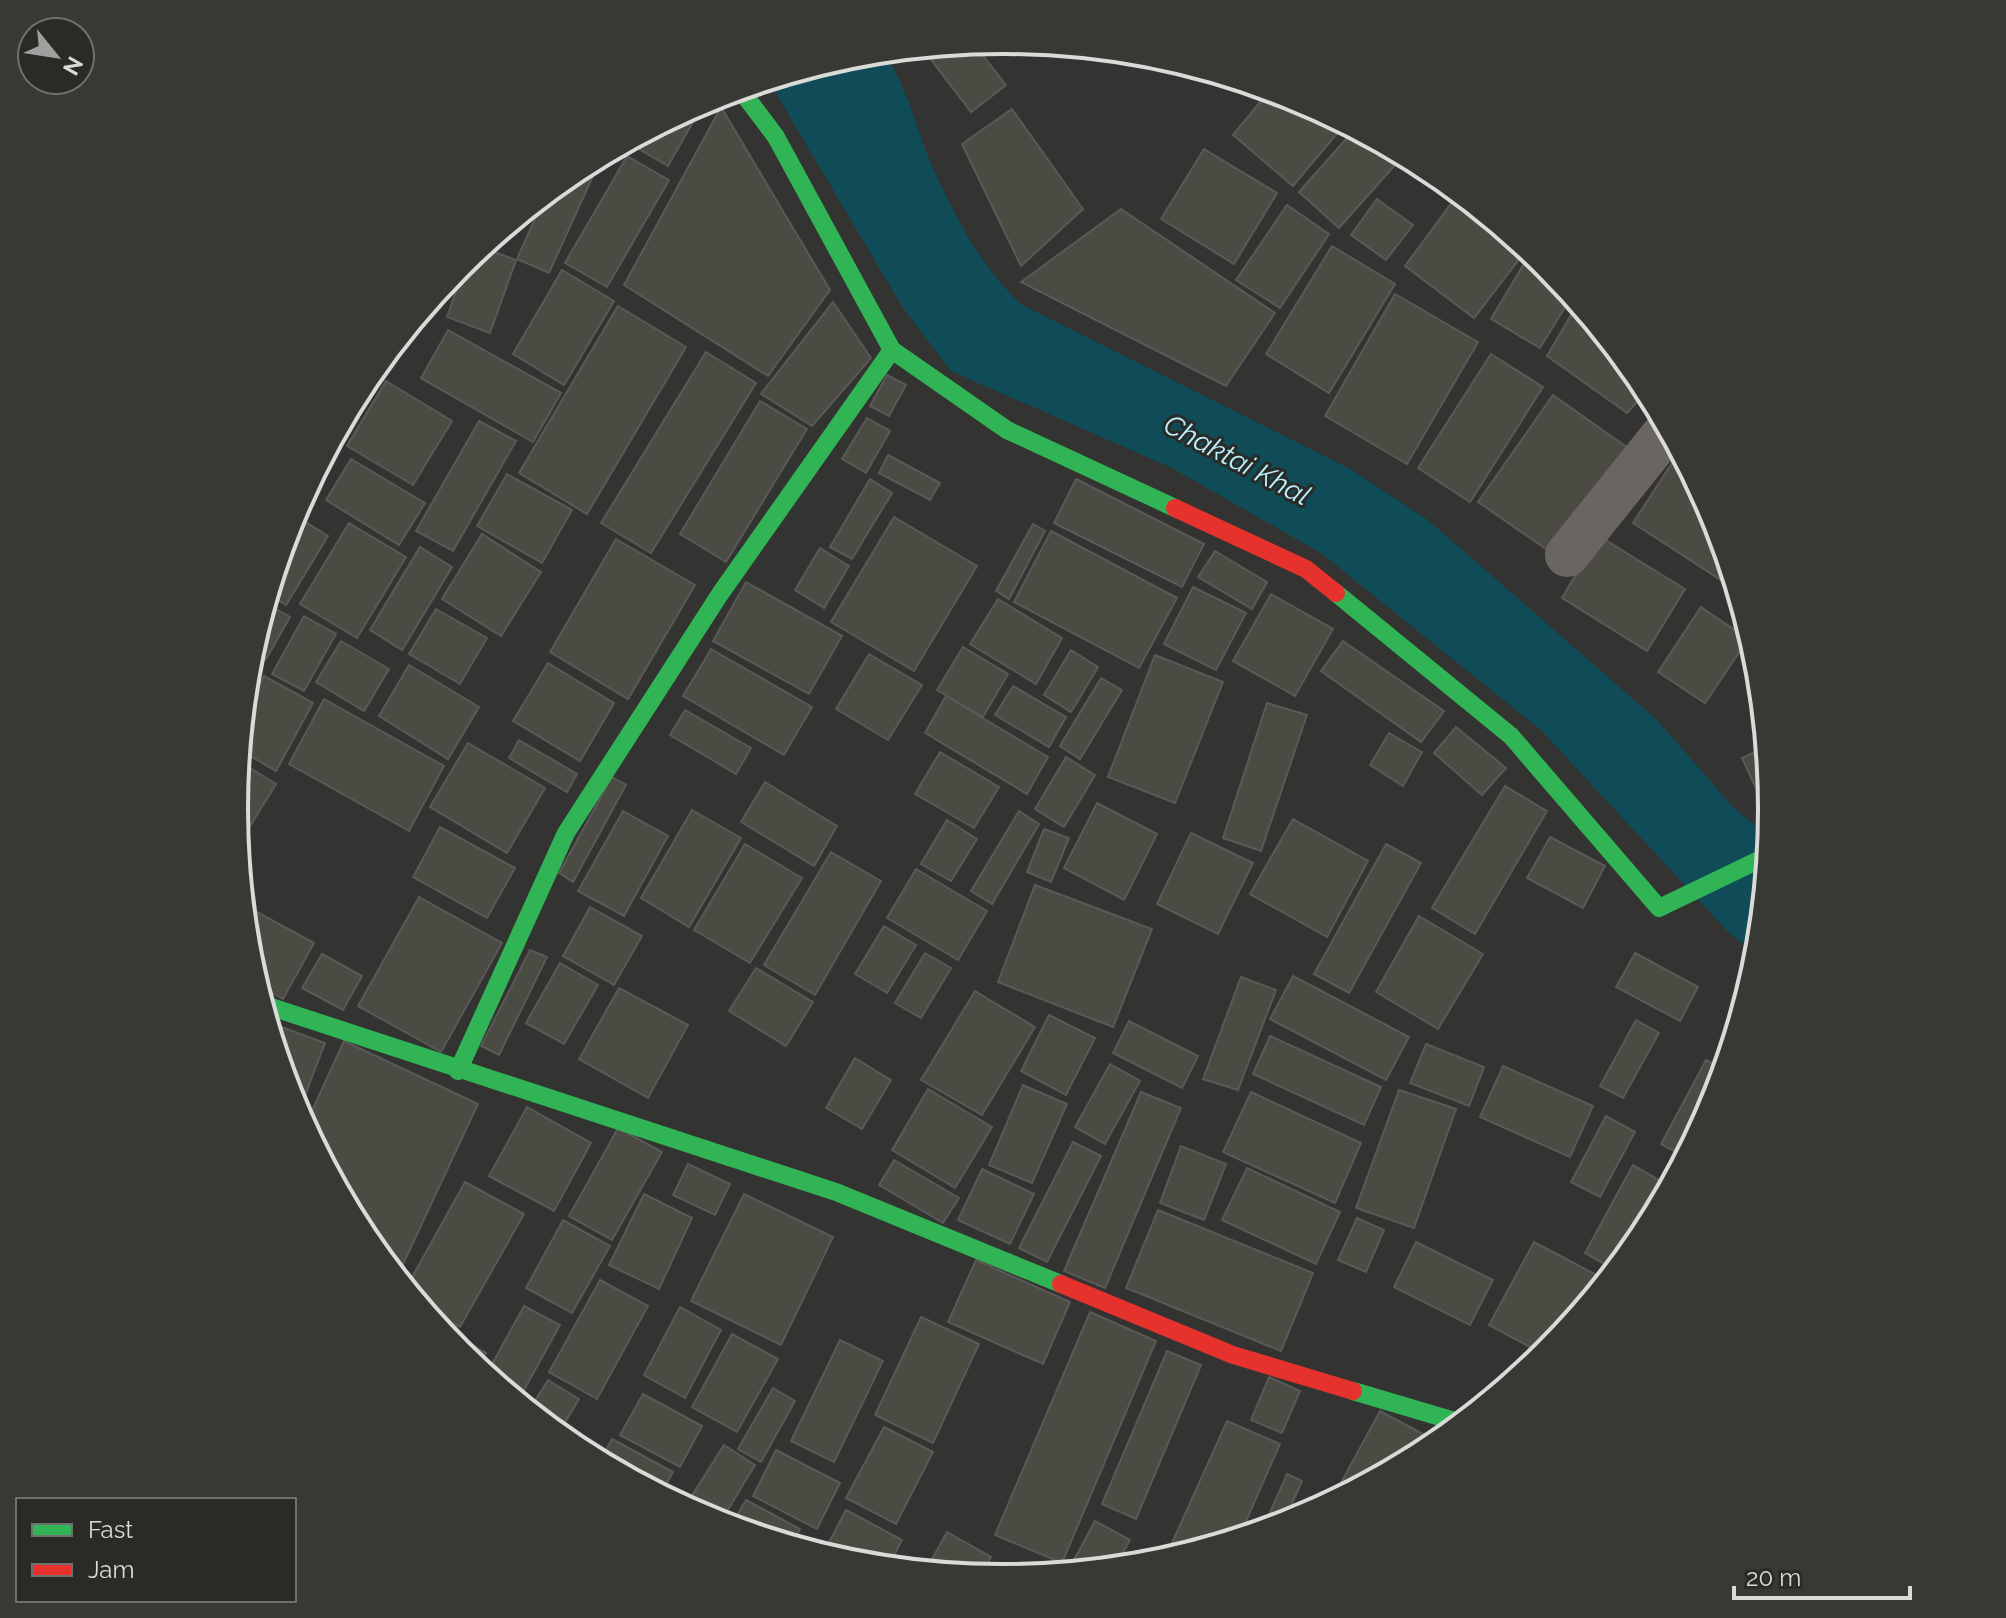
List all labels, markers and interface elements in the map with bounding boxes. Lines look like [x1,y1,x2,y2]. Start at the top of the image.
north arrow [16,16,96,96]
text: N [58,52,89,80]
water label: Chaktai Khal [1158,408,1316,512]
legend [16,1498,296,1602]
text: Fast [88,1515,133,1544]
scale bar [1734,1550,1910,1600]
text: Jam [88,1555,134,1584]
text: 20 m [1746,1563,1801,1592]

